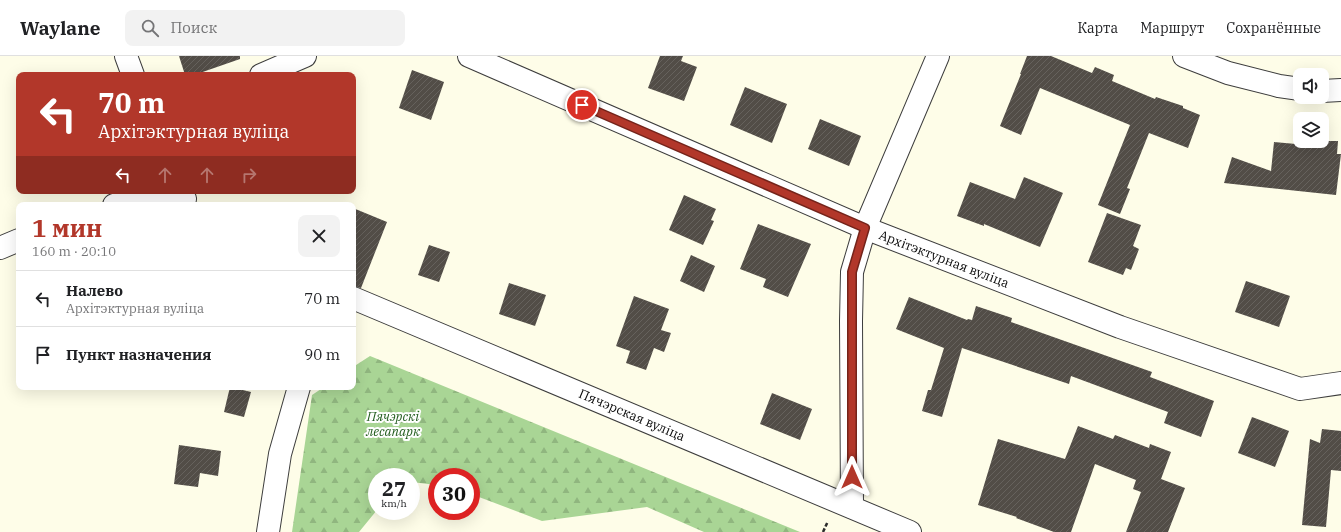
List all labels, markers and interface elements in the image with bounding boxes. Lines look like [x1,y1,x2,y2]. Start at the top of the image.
search box [125,10,405,46]
text: Waylane [20,16,101,40]
icon: search [139,17,161,39]
text: Поиск [171,18,217,37]
text: Карта [1077,19,1118,37]
text: Маршрут [1140,19,1204,37]
text: Сохранённые [1226,19,1321,37]
map controls [1293,68,1329,148]
button: sound [1293,68,1329,104]
text: 70 m [98,84,165,121]
icon: left [32,88,84,140]
pin [565,88,599,122]
icon: arrive [571,94,593,116]
button: layers [1293,112,1329,148]
text: Архітэктурная вуліца [98,120,289,143]
icon: left [112,164,134,186]
icon: ahead [154,164,176,186]
icon: ahead [196,164,218,186]
icon: right [238,164,260,186]
text: 1 мин [32,212,102,244]
button: close [298,215,340,257]
street label: Архітэктурная вуліца [876,226,1012,292]
text: 160 m · 20:10 [32,243,116,260]
text: Налево [66,281,123,300]
icon: left [32,288,54,310]
text: 70 m [304,289,340,308]
text: Архітэктурная вуліца [66,300,204,317]
icon: arrive [32,344,54,366]
text: Пункт назначения [66,345,212,364]
text: 90 m [304,345,340,364]
street label: Пячэрская вуліца [576,385,688,445]
park label: Пячэрскі лесапарк [365,408,421,440]
position arrow [831,456,873,498]
speed limit sign: 30 [428,468,480,520]
text: 27 [382,475,406,502]
text: km/h [381,497,407,510]

